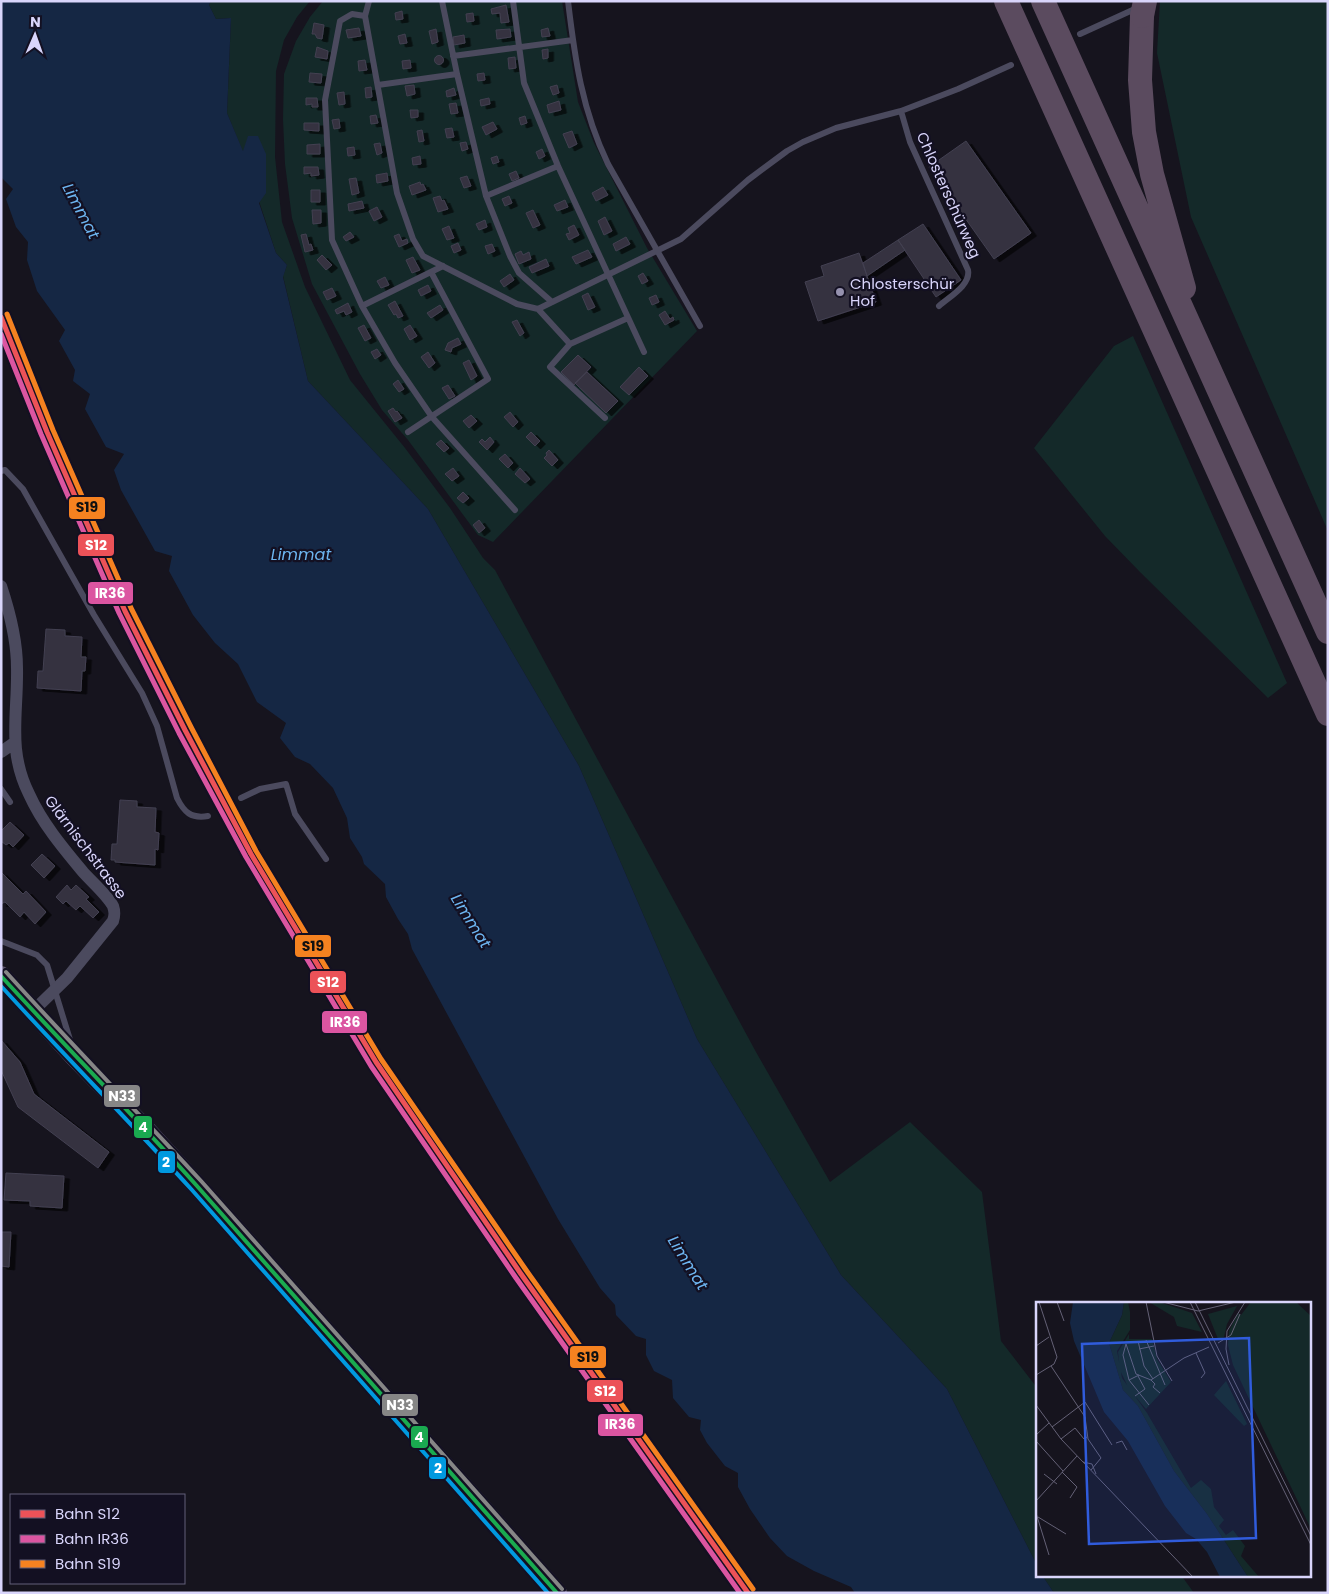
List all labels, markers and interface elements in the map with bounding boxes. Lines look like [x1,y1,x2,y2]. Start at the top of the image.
north arrow [10,10,60,60]
text: N [30,12,41,32]
street label: Chlosterschürweg [912,129,986,261]
water label: Limmat [57,179,106,244]
place label: Chlosterschür Hof [850,273,955,311]
marker: Chlosterschür Hof [834,286,846,298]
line badge: S19 [68,496,106,520]
text: S19 [76,497,98,517]
line badge: S12 [77,533,115,557]
text: S12 [85,535,107,555]
water label: Limmat [271,543,332,566]
line badge: IR36 [87,581,134,605]
text: IR36 [95,583,125,603]
street label: Glärnischstrasse [40,791,132,903]
water label: Limmat [445,889,497,954]
line badge: S19 [294,934,332,958]
text: S19 [302,936,324,956]
line badge: S12 [309,970,347,994]
text: S12 [317,972,339,992]
line badge: IR36 [321,1010,368,1034]
text: IR36 [330,1012,360,1032]
line badge: N33 [103,1084,141,1108]
text: N33 [108,1086,136,1106]
line badge: 4 [133,1115,153,1139]
text: 4 [138,1117,148,1137]
line badge: 2 [157,1150,176,1174]
text: 2 [162,1152,170,1172]
water label: Limmat [662,1231,714,1296]
inset map [1036,1302,1312,1576]
line badge: S19 [569,1345,607,1369]
text: S19 [577,1347,599,1367]
line badge: S12 [586,1379,624,1403]
text: S12 [594,1381,616,1401]
line badge: N33 [381,1393,419,1417]
text: N33 [386,1395,414,1415]
line badge: IR36 [597,1413,644,1437]
text: IR36 [605,1414,635,1434]
line badge: 4 [410,1425,429,1449]
text: 4 [414,1427,424,1447]
line badge: 2 [428,1456,447,1480]
text: 2 [434,1458,442,1478]
legend [10,1494,185,1584]
text: Bahn S12 [55,1503,120,1524]
text: Bahn IR36 [55,1528,129,1549]
text: Bahn S19 [55,1553,121,1574]

